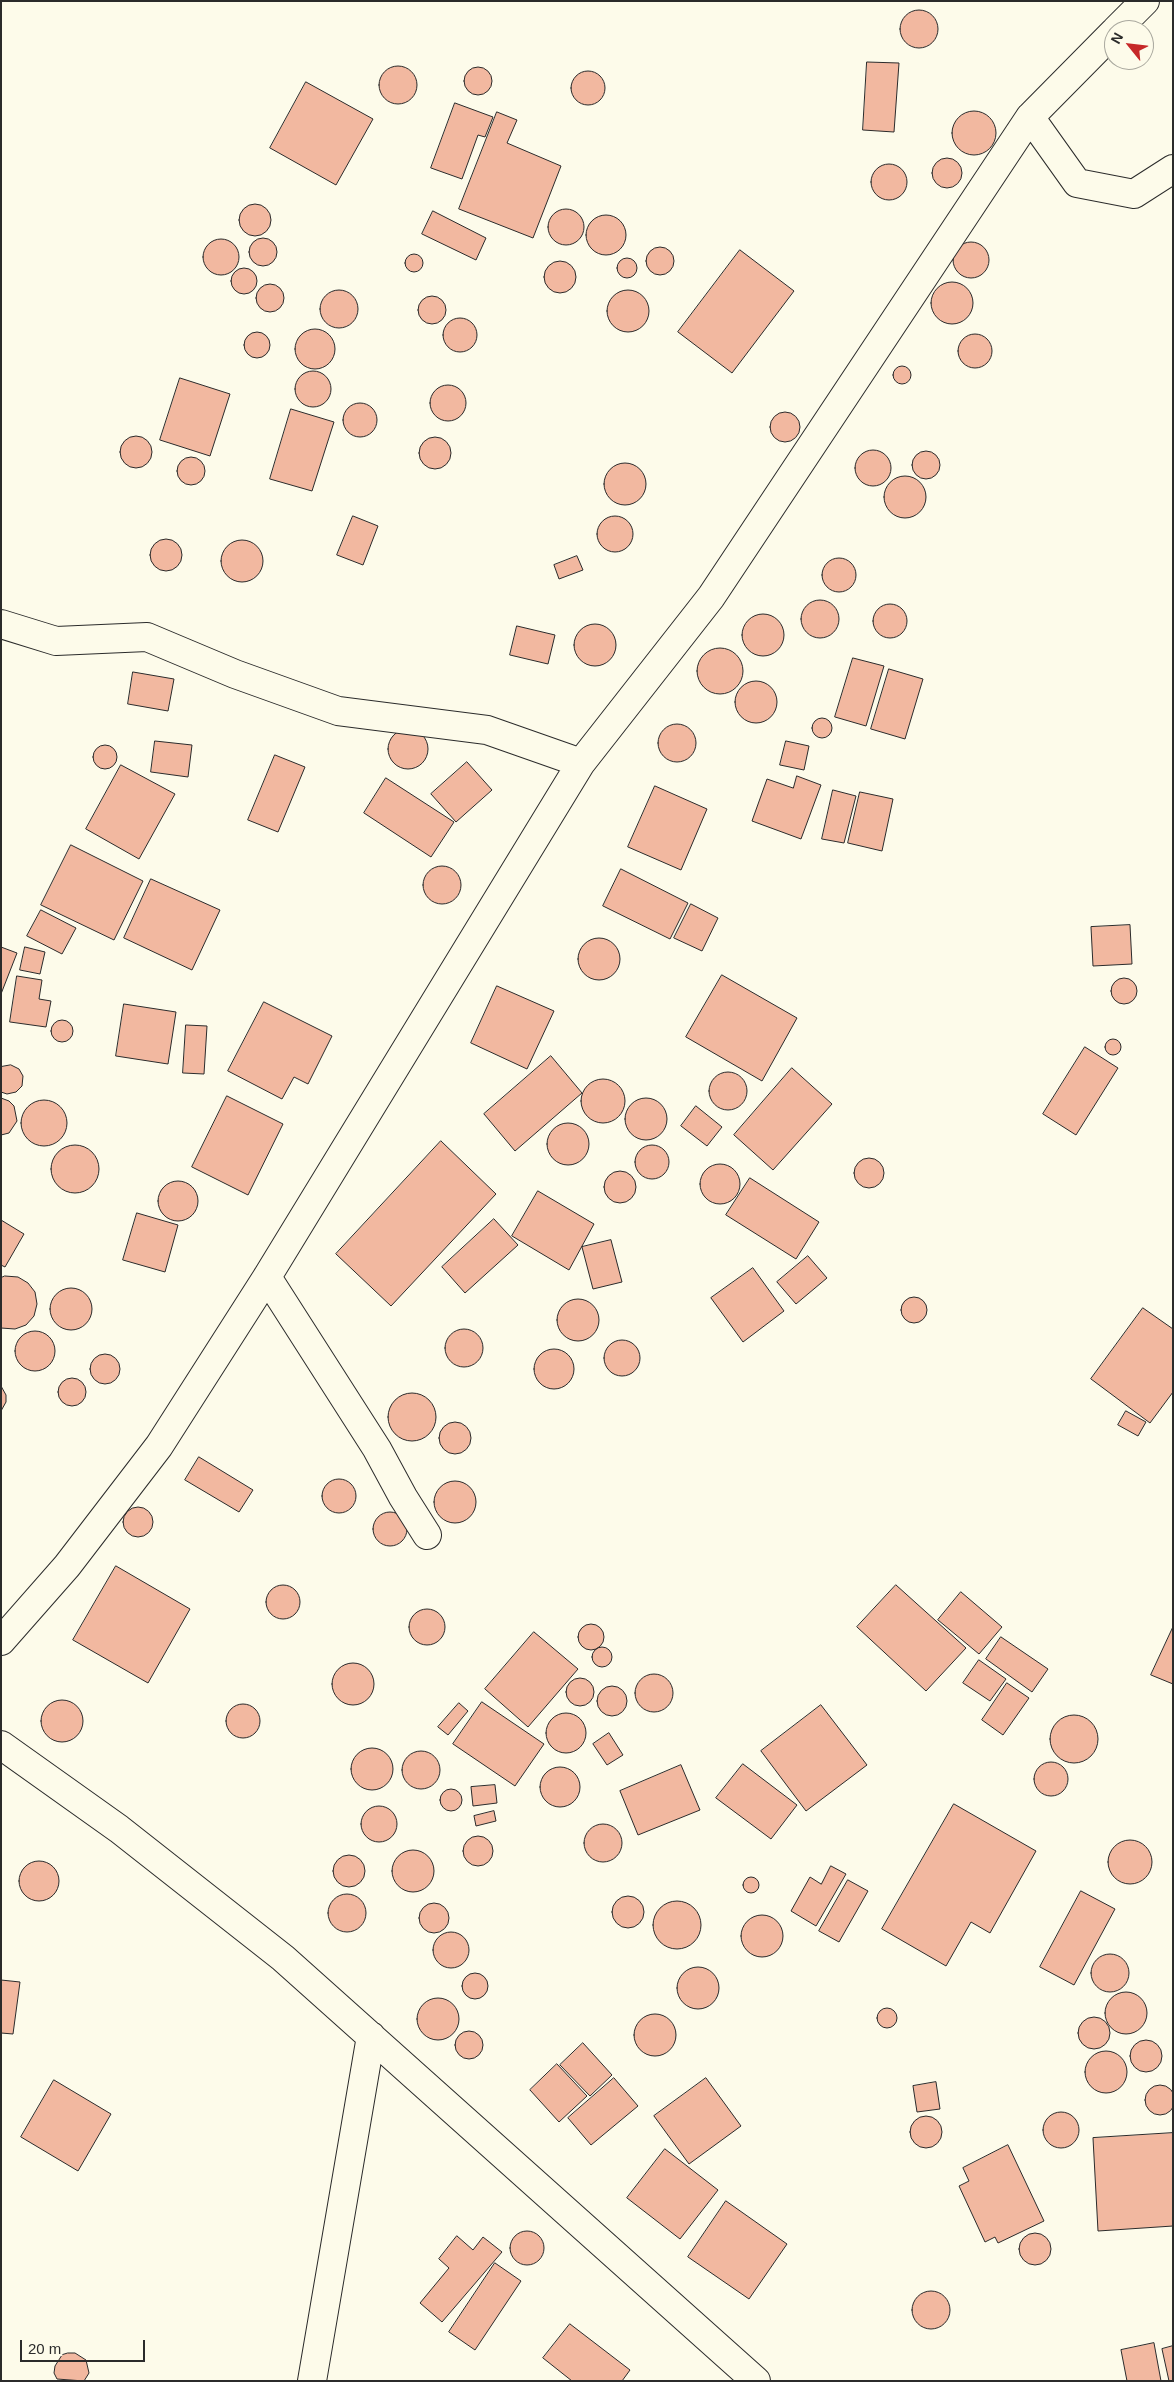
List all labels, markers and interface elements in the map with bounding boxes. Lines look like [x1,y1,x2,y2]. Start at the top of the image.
north arrow [1104,20,1154,70]
text: N [1107,30,1126,47]
scale bar [22,2330,148,2362]
text: 20 m [28,2340,61,2357]

